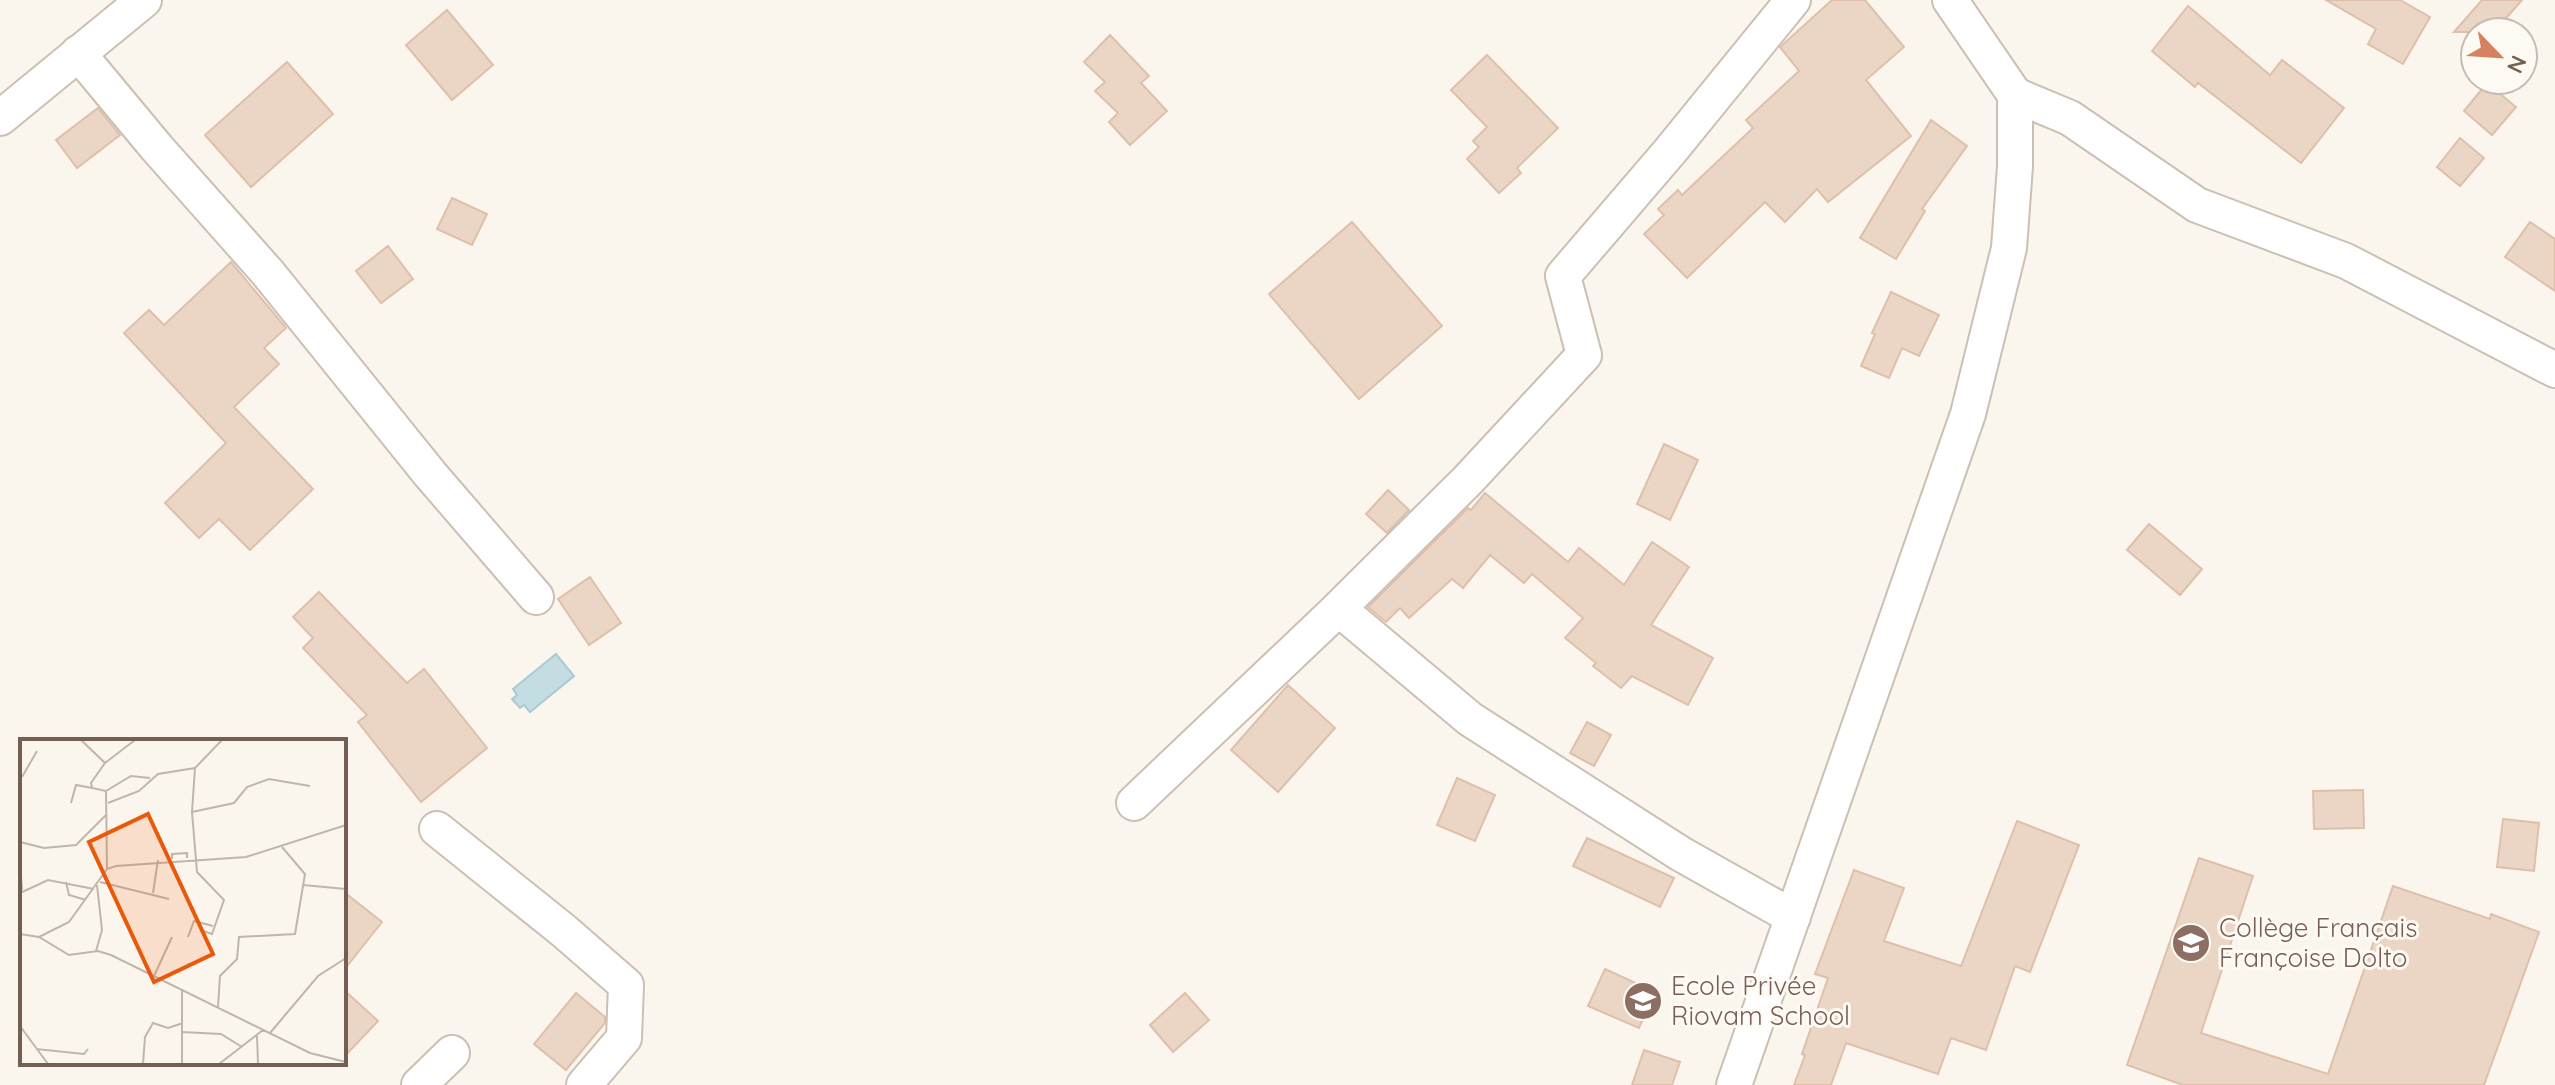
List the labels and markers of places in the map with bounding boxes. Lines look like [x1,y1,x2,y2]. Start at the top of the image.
place label: Collège Français Françoise Dolto [2219,911,2417,974]
school or university icon: Collège Français Françoise Dolto [2170,922,2212,964]
place label: Ecole Privée Riovam School [1671,969,1850,1032]
school or university icon: Ecole Privée Riovam School [1622,980,1664,1022]

